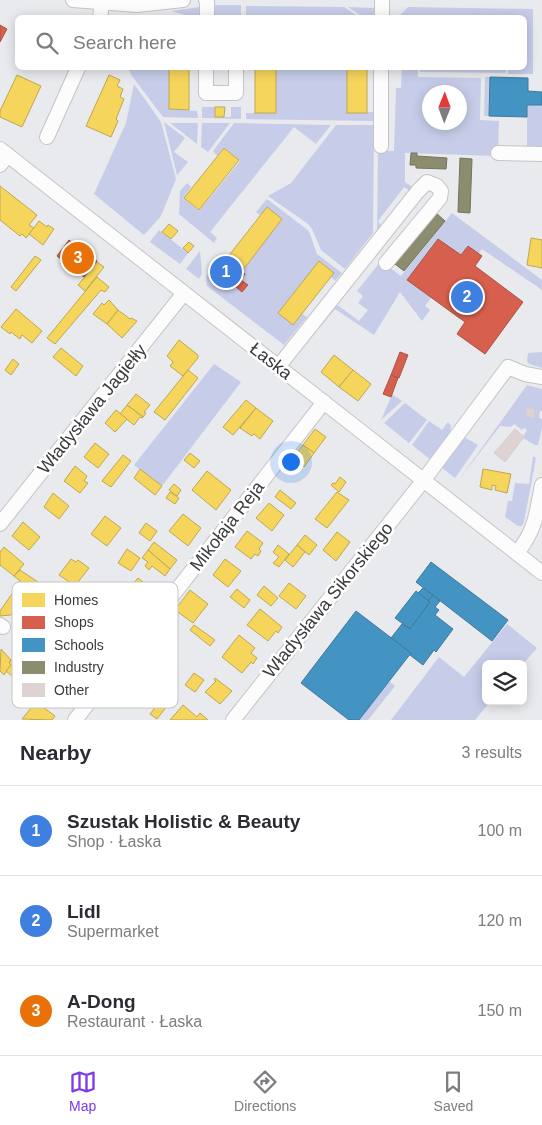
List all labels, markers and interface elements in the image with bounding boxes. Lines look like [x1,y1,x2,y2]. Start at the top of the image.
search box [15,15,527,70]
icon: search [33,29,61,57]
text: Search here [73,32,177,53]
north arrow [422,85,467,130]
pin: 3 [62,239,94,277]
pin: 1 [210,253,242,291]
pin: 2 [451,278,483,316]
street label: Łaska [246,338,297,384]
street label: Władysława Jagiełły [34,340,150,478]
your location [278,449,304,475]
street label: Mikołaja Reja [186,476,269,575]
street label: Władysława Sikorskiego [259,518,397,682]
legend [12,582,178,708]
text: Homes [54,592,98,608]
text: Shops [54,614,94,630]
text: Schools [54,637,104,653]
text: Industry [54,659,104,675]
map controls [482,660,527,705]
button: layers [482,660,527,705]
text: Other [54,682,89,698]
text: Nearby [20,741,91,764]
text: 3 results [462,744,522,761]
text: Szustak Holistic & Beauty [67,811,300,832]
text: 1 [32,822,40,839]
text: 100 m [478,822,522,839]
text: Shop · Łaska [67,833,161,850]
text: Lidl [67,901,101,922]
text: 2 [32,912,40,929]
text: 120 m [478,912,522,929]
text: Supermarket [67,923,159,940]
text: A-Dong [67,991,136,1012]
text: 3 [32,1002,40,1019]
text: 150 m [478,1002,522,1019]
text: Restaurant · Łaska [67,1013,202,1030]
tab: Map [69,1068,97,1114]
tab: Directions [234,1068,296,1114]
tab: Saved [434,1068,473,1114]

